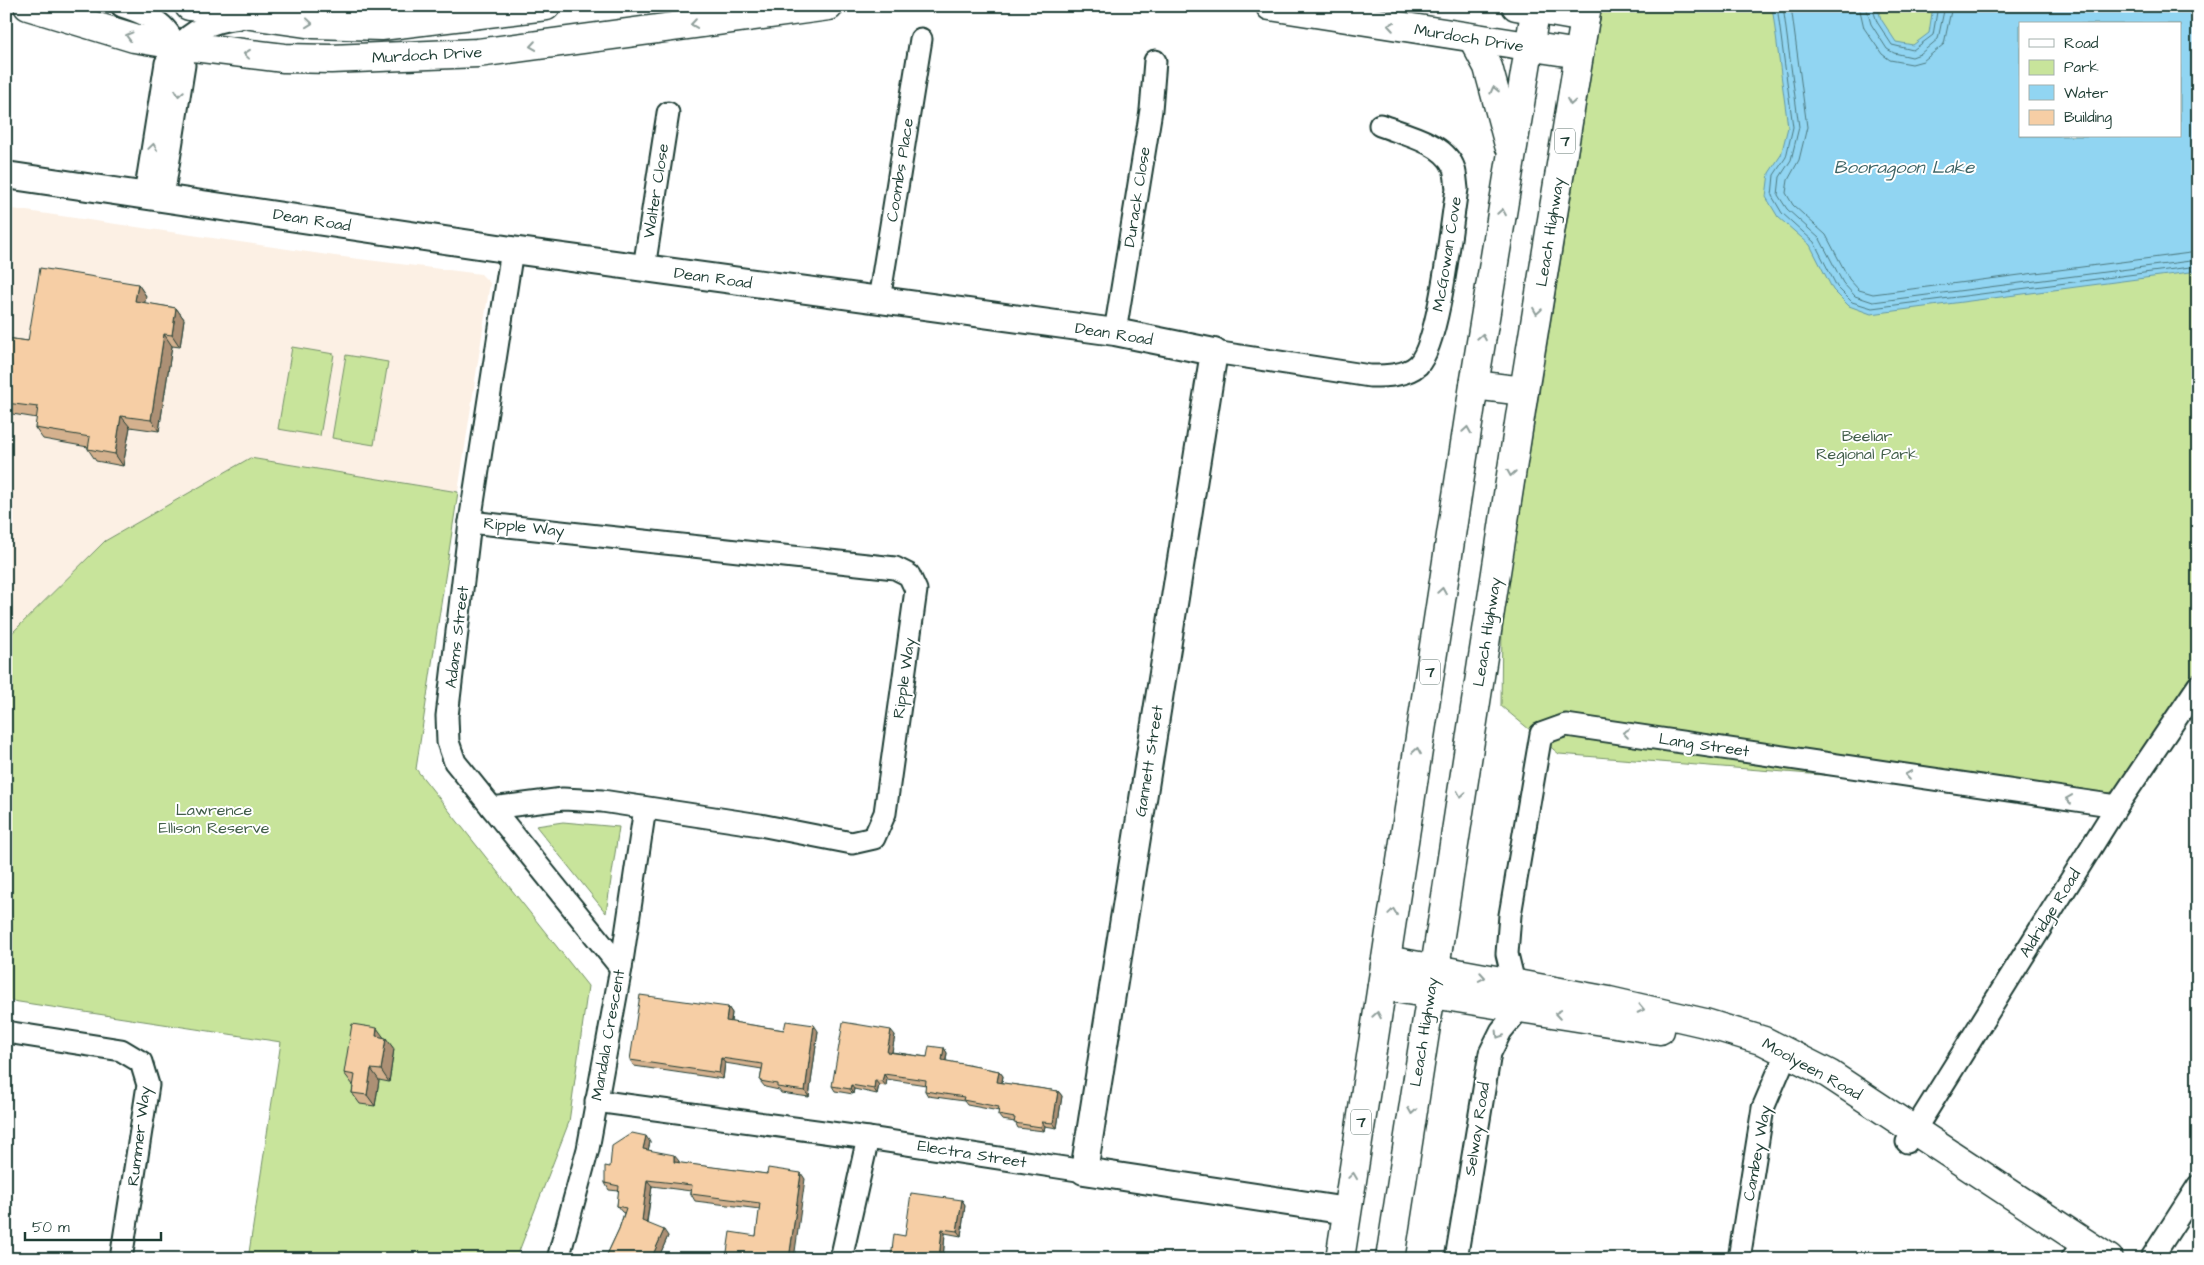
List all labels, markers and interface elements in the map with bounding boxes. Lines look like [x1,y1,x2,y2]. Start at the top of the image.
one-way arrow [305,17,313,28]
one-way arrow [690,18,698,29]
street label: Murdoch Drive [1413,18,1526,58]
one-way arrow [1386,21,1395,31]
legend [2019,22,2182,138]
one-way arrow [125,31,134,42]
text: Road [2064,33,2099,54]
one-way arrow [528,40,537,50]
street label: Murdoch Drive [371,41,483,69]
one-way arrow [243,49,251,60]
text: Park [2064,57,2099,78]
text: Water [2064,83,2108,104]
one-way arrow [1489,85,1500,94]
one-way arrow [175,88,185,97]
one-way arrow [1566,98,1576,107]
text: Building [2064,107,2112,129]
street label: Coombs Place [881,116,919,223]
road number: 7 [1555,128,1575,154]
street label: Walter Close [638,142,674,240]
one-way arrow [147,143,158,151]
street label: Durack Close [1118,145,1156,249]
water label: Booragoon Lake [1834,155,1975,181]
street label: Leach Highway [1530,176,1571,288]
street label: McGowan Cove [1427,195,1467,313]
street label: Dean Road [272,203,352,237]
one-way arrow [1497,208,1507,216]
street label: Dean Road [673,262,753,294]
one-way arrow [1532,306,1542,315]
street label: Dean Road [1074,317,1154,351]
one-way arrow [1476,332,1486,341]
park label: Beeliar Regional Park [1816,425,1918,466]
one-way arrow [1461,426,1471,435]
one-way arrow [1506,470,1517,478]
street label: Ripple Way [482,512,566,543]
street label: Leach Highway [1467,576,1508,688]
street label: Adams Street [440,584,474,689]
one-way arrow [1436,586,1447,594]
street label: Ripple Way [887,636,922,720]
road number: 7 [1420,660,1440,684]
street label: Gannett Street [1129,703,1169,818]
street label: Lang Street [1657,728,1751,763]
one-way arrow [1622,729,1631,739]
one-way arrow [1412,747,1422,756]
one-way arrow [1904,770,1912,781]
one-way arrow [1457,790,1467,799]
one-way arrow [2065,794,2073,804]
park label: Lawrence Ellison Reserve [159,799,270,839]
street label: Aldridge Road [2014,865,2087,962]
one-way arrow [1387,908,1398,916]
street label: Mandala Crescent [586,967,630,1102]
one-way arrow [1478,972,1486,982]
street label: Leach Highway [1404,976,1445,1088]
one-way arrow [1637,1003,1646,1014]
one-way arrow [1553,1009,1562,1019]
one-way arrow [1371,1011,1381,1020]
one-way arrow [1496,1029,1505,1038]
street label: Moolyeen Road [1758,1032,1866,1106]
street label: Selway Road [1459,1081,1496,1178]
street label: Rummer Way [122,1085,157,1187]
street label: Cambey Way [1738,1103,1777,1203]
one-way arrow [1408,1106,1418,1115]
road number: 7 [1351,1110,1371,1134]
street label: Electra Street [916,1135,1029,1174]
one-way arrow [1347,1172,1357,1180]
scale bar [25,1210,161,1242]
text: 50 m [32,1217,70,1238]

